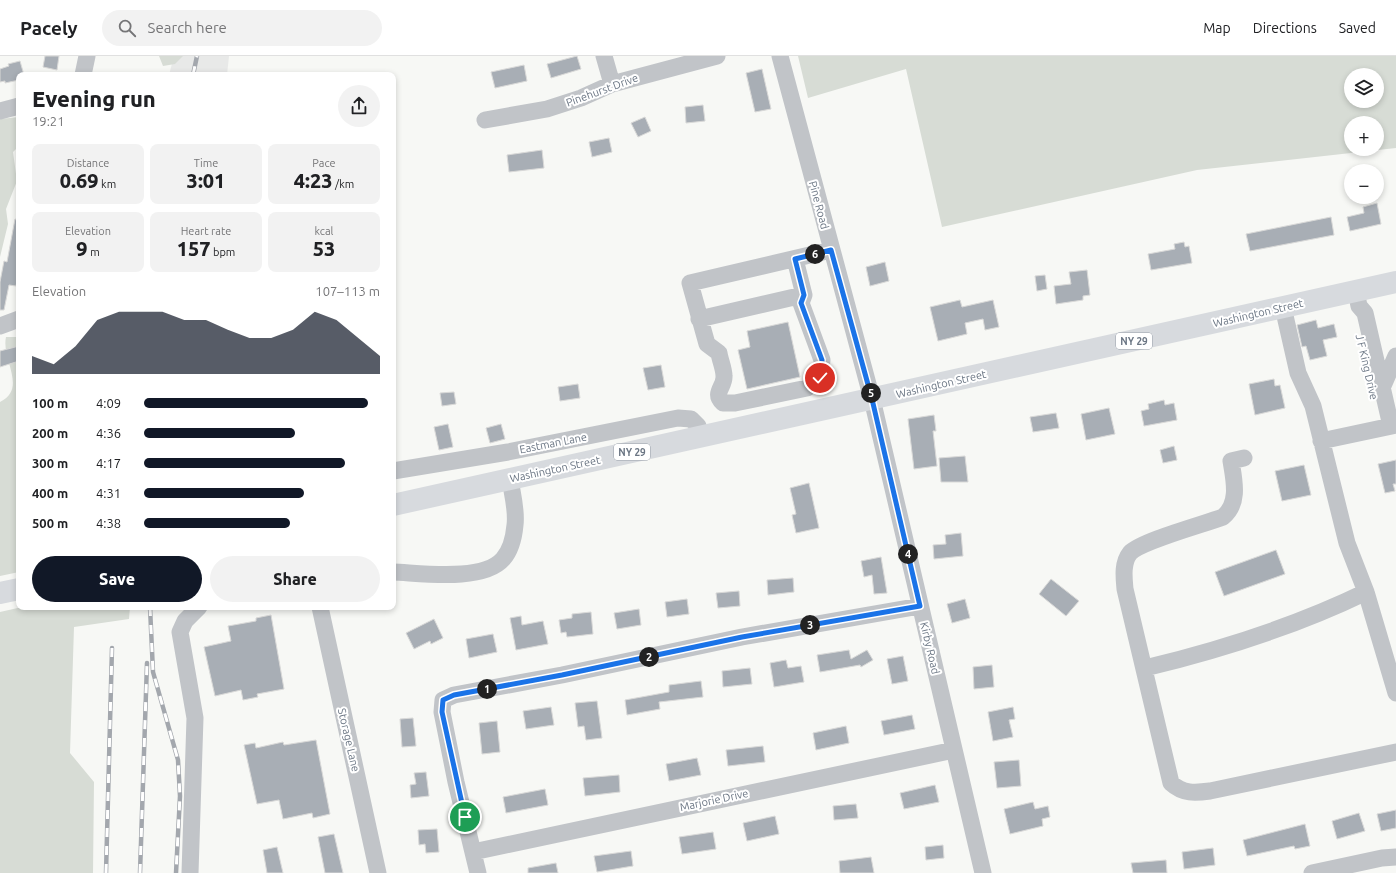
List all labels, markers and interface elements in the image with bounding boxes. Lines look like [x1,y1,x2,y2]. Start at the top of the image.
search box [102,10,382,46]
text: Pacely [20,17,78,39]
icon: search [116,17,138,39]
text: Search here [148,19,227,36]
text: Map [1203,20,1231,36]
text: Directions [1253,20,1317,36]
text: Saved [1339,20,1376,36]
map controls [1344,68,1384,204]
button: layers [1344,68,1384,108]
street label: Pinehurst Drive [564,71,640,109]
button: share [338,85,380,127]
text: Evening run [32,86,156,111]
text: 19:21 [32,114,65,128]
button: + [1344,116,1384,156]
text: Distance [67,157,109,169]
text: Time [194,157,218,169]
text: Pace [312,157,336,169]
button: − [1344,164,1384,204]
text: 0.69 [60,169,99,192]
text: 3:01 [187,169,225,192]
text: 4:23 [294,169,333,192]
text: km [99,178,116,190]
text: /km [333,178,354,190]
street label: Pine Road [807,180,831,230]
text: Elevation [65,225,111,237]
text: Heart rate [181,225,231,237]
text: kcal [315,225,334,237]
text: 9 [76,237,88,260]
text: 157 [177,237,210,260]
text: 53 [313,237,335,260]
pin: 6 [805,244,825,264]
text: m [88,246,100,258]
text: bpm [210,246,235,258]
text: 6 [812,248,818,260]
text: Elevation [32,284,86,298]
text: 107–113 m [315,284,380,298]
street label: Washington Street [1212,297,1305,329]
road number: NY 29 [1116,333,1152,349]
street label: J F King Drive [1354,333,1380,401]
pin [803,361,837,395]
icon: check [809,367,831,389]
street label: Washington Street [895,368,988,400]
pin: 5 [861,383,881,403]
text: 5 [868,387,874,399]
text: 100 m [32,396,68,410]
text: 4:09 [96,396,121,410]
text: 200 m [32,426,68,440]
text: 4:36 [96,426,121,440]
street label: Eastman Lane [518,431,588,455]
road number: NY 29 [614,444,650,460]
street label: Washington Street [509,453,602,484]
text: 300 m [32,456,68,470]
text: 4:17 [96,456,121,470]
text: 400 m [32,486,68,500]
text: 4:31 [96,486,121,500]
text: 500 m [32,516,68,530]
text: 4:38 [96,516,121,530]
pin: 4 [898,544,918,564]
text: 4 [905,548,911,560]
button: Save [32,556,202,602]
button: Share [210,556,380,602]
pin: 3 [800,615,820,635]
text: 3 [807,619,813,631]
street label: Kirby Road [918,621,942,675]
pin: 2 [639,647,659,667]
text: 2 [646,651,652,663]
pin: 1 [477,679,497,699]
text: 1 [484,683,490,695]
street label: Storage Lane [336,707,362,773]
street label: Marjorie Drive [679,787,749,813]
pin [448,800,482,834]
icon: arrive [454,806,476,828]

